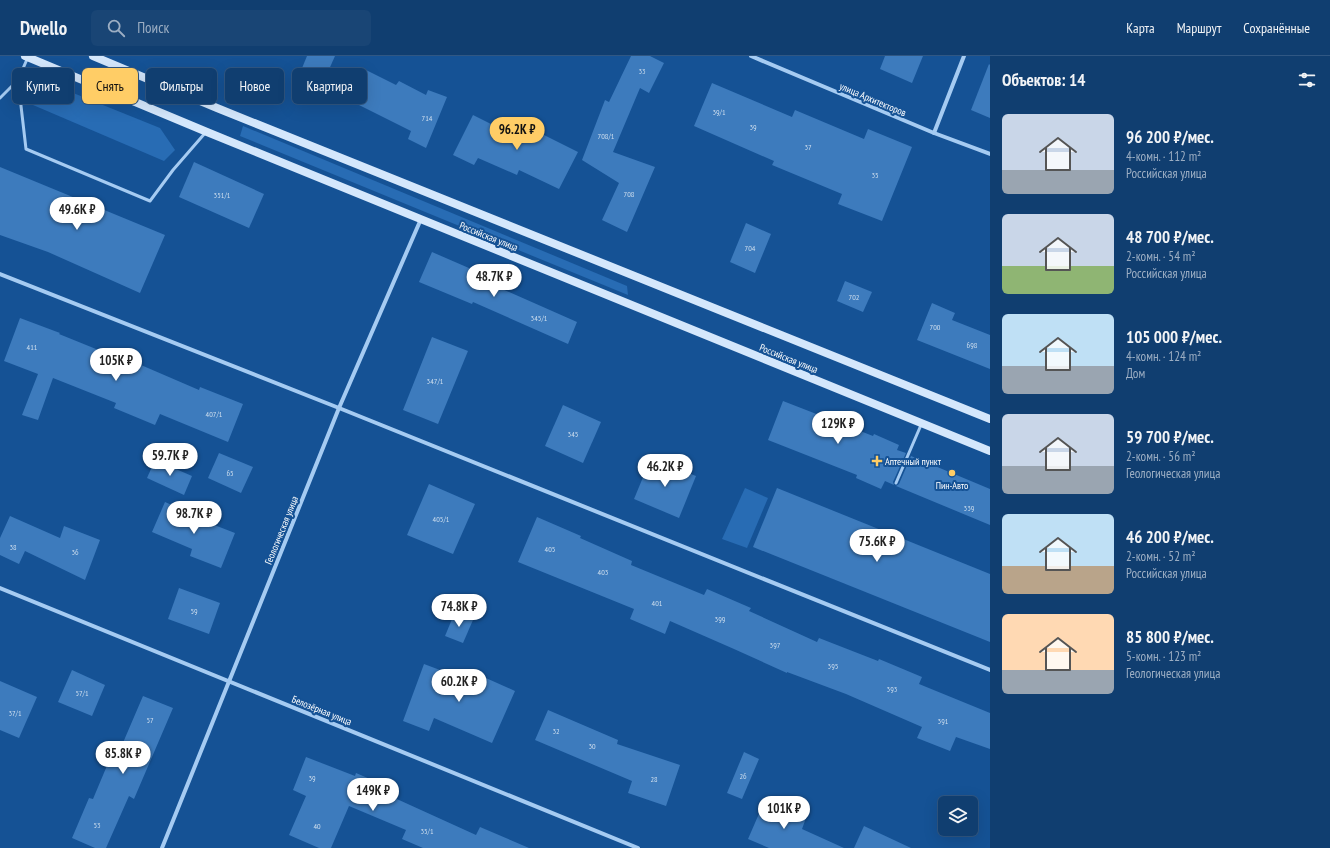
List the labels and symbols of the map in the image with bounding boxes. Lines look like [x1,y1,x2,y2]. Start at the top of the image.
house number: 33 [638,66,646,76]
street label: улица Архитекторов [838,80,908,119]
house number: 39/1 [712,107,726,117]
house number: 714 [422,113,433,123]
pin: 96.2K ₽ [480,117,554,151]
house number: 39 [749,122,757,132]
house number: 708/1 [598,131,615,141]
house number: 37 [804,142,812,152]
house number: 35 [871,170,879,180]
house number: 708 [624,189,635,199]
house number: 351/1 [214,190,231,200]
pin: 49.6K ₽ [40,197,114,231]
street label: Российская улица [458,219,520,254]
house number: 704 [745,243,756,253]
pin: 48.7K ₽ [457,264,531,298]
house number: 702 [849,292,860,302]
house number: 345/1 [531,313,548,323]
house number: 700 [930,322,941,332]
house number: 698 [967,340,978,350]
street label: Российская улица [758,341,820,376]
house number: 411 [27,342,38,352]
pin: 105K ₽ [83,348,149,382]
house number: 347/1 [427,376,444,386]
house number: 407/1 [206,409,223,419]
pin: 129K ₽ [805,411,871,445]
house number: 345 [568,429,578,439]
pin: 59.7K ₽ [133,443,207,477]
pin: 46.2K ₽ [628,454,702,488]
place label: Аптечный пункт [885,455,942,468]
marker: Аптечный пункт [872,456,882,466]
house number: 65 [226,468,234,478]
marker: Пин-Авто [947,468,957,478]
place label: Пин-Авто [936,479,968,492]
street label: Геологическая улица [262,494,301,566]
pin: 98.7K ₽ [157,501,231,535]
house number: 339 [964,503,975,513]
house number: 405/1 [433,514,450,524]
pin: 75.6K ₽ [840,529,914,563]
house number: 38 [9,542,17,552]
house number: 405 [545,544,555,554]
house number: 36 [71,547,79,557]
house number: 403 [598,567,609,577]
pin: 74.8K ₽ [422,594,496,628]
house number: 401 [652,598,663,608]
house number: 59 [190,606,198,616]
house number: 399 [715,614,726,624]
house number: 397 [770,640,781,650]
house number: 395 [828,661,838,671]
pin: 60.2K ₽ [422,669,496,703]
house number: 393 [887,684,898,694]
house number: 57/1 [75,688,89,698]
street label: Белозёрная улица [290,693,354,728]
house number: 37/1 [8,708,22,718]
house number: 57 [146,715,154,725]
house number: 391 [938,716,949,726]
house number: 32 [552,726,560,736]
pin: 85.8K ₽ [86,741,160,775]
house number: 30 [588,741,596,751]
house number: 26 [739,771,747,781]
house number: 39 [308,773,316,783]
house number: 28 [650,774,658,784]
pin: 149K ₽ [340,778,406,812]
pin: 101K ₽ [751,796,817,830]
house number: 53 [93,820,101,830]
house number: 40 [313,821,321,831]
house number: 35/1 [420,826,434,836]

